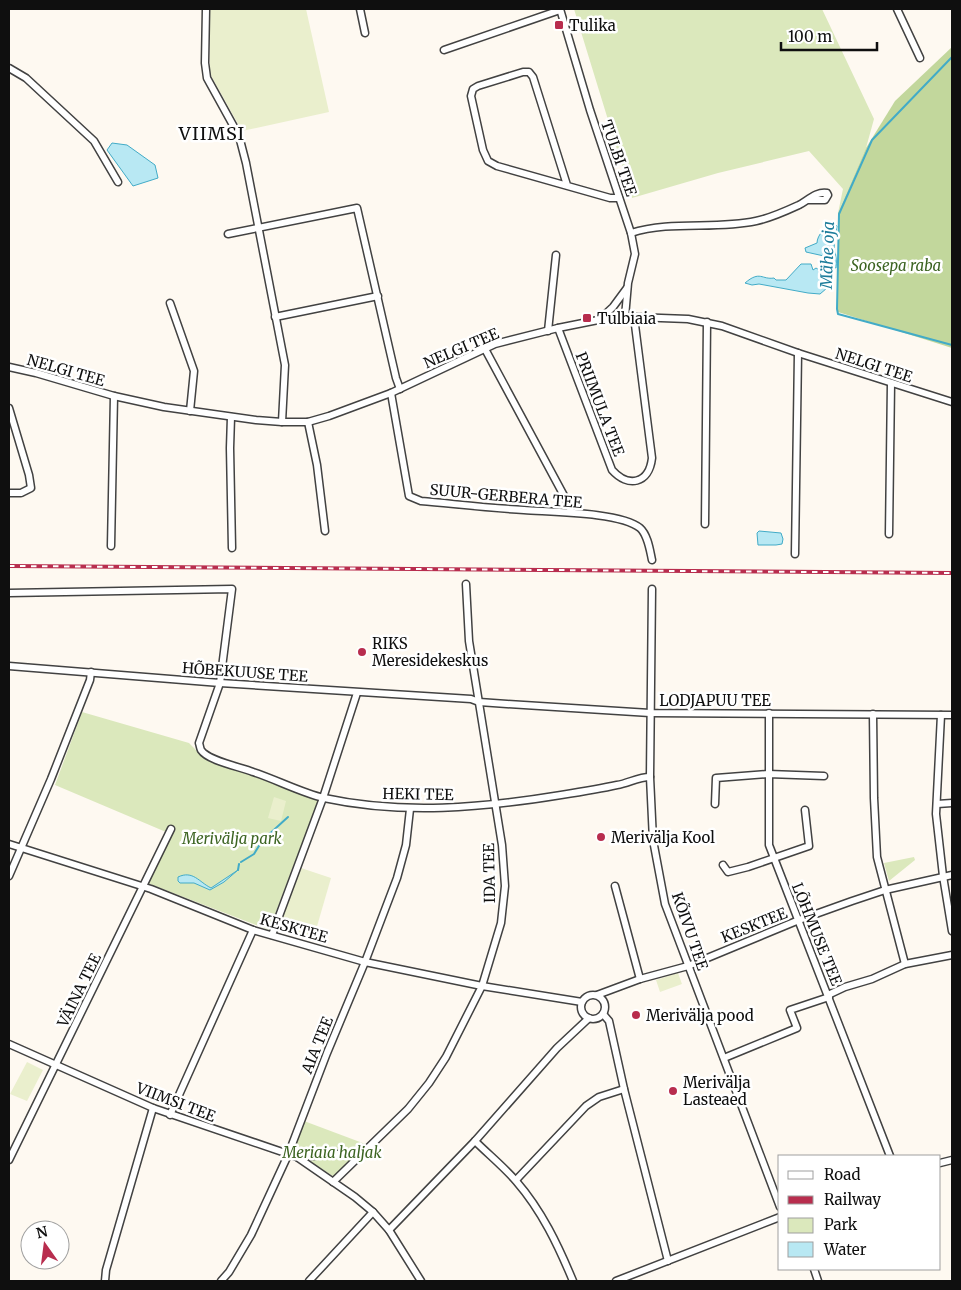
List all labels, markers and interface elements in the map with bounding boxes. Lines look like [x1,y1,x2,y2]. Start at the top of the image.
place label: Tulika [569,16,616,35]
marker: Tulika [553,19,565,31]
scale bar [781,20,877,52]
text: 100 m [788,27,832,46]
street label: TULBI TEE [597,117,641,199]
district label: VIIMSI [178,122,245,145]
water label: Mähe oja [816,221,838,290]
park label: Soosepa raba [851,256,941,275]
place label: Tulbiaia [597,309,656,328]
marker: Tulbiaia [581,312,593,324]
street label: NELGI TEE [421,323,502,372]
street label: NELGI TEE [833,344,915,387]
street label: PRIIMULA TEE [571,349,629,459]
street label: NELGI TEE [25,350,107,390]
street label: SUUR-GERBERA TEE [429,480,584,512]
place label: RIKS Meresidekeskus [372,634,488,670]
marker: RIKS Meresidekeskus [356,646,368,658]
street label: HÕBEKUUSE TEE [181,658,309,686]
street label: LODJAPUU TEE [659,691,771,710]
street label: HEKI TEE [382,784,454,804]
place label: Merivälja Kool [611,828,715,847]
park label: Merivälja park [181,829,283,848]
marker: Merivälja Kool [595,831,607,843]
street label: IDA TEE [479,842,499,903]
street label: LÕHMUSE TEE [788,880,846,988]
street label: KÕIVU TEE [668,890,712,973]
street label: KESKTEE [718,903,790,947]
street label: KESKTEE [258,909,330,947]
street label: VÄINA TEE [53,950,105,1031]
place label: Merivälja pood [646,1006,754,1025]
marker: Merivälja pood [630,1009,642,1021]
street label: AIA TEE [297,1013,337,1077]
place label: Merivälja Lasteaed [683,1073,750,1109]
street label: VIIMSI TEE [133,1078,219,1126]
marker: Merivälja Lasteaed [667,1085,679,1097]
park label: Meriaia haljak [281,1143,382,1162]
legend [778,1155,941,1270]
text: Road [824,1165,860,1184]
text: Railway [824,1190,881,1209]
text: Park [824,1215,858,1234]
north arrow [20,1220,70,1270]
text: N [34,1222,49,1242]
text: Water [823,1240,867,1259]

